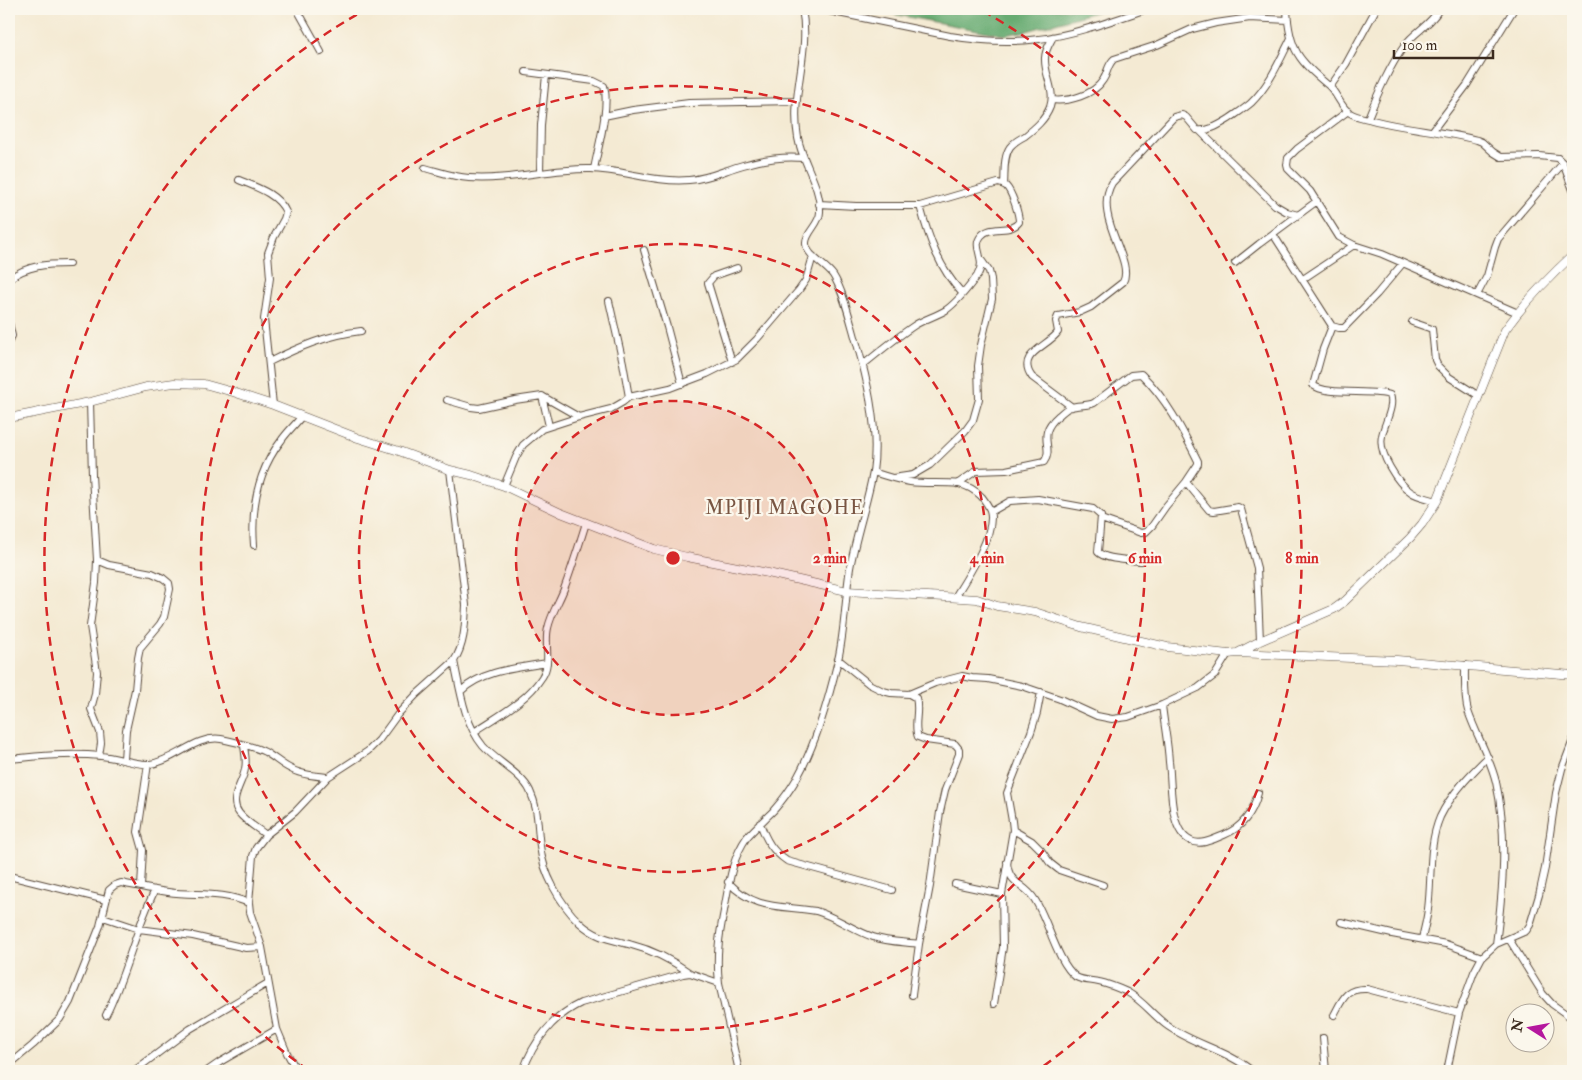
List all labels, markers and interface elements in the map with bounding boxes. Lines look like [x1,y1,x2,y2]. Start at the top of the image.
scale bar [1394,28,1493,60]
text: 100 m [1402,36,1438,55]
district label: MPIJI MAGOHE [705,496,865,520]
centre of rings [664,549,682,567]
text: 2 min [813,549,847,568]
text: 4 min [969,549,1005,568]
text: 6 min [1128,549,1162,568]
text: 8 min [1285,549,1319,568]
north arrow [1504,1002,1554,1052]
text: N [1508,1017,1527,1034]

